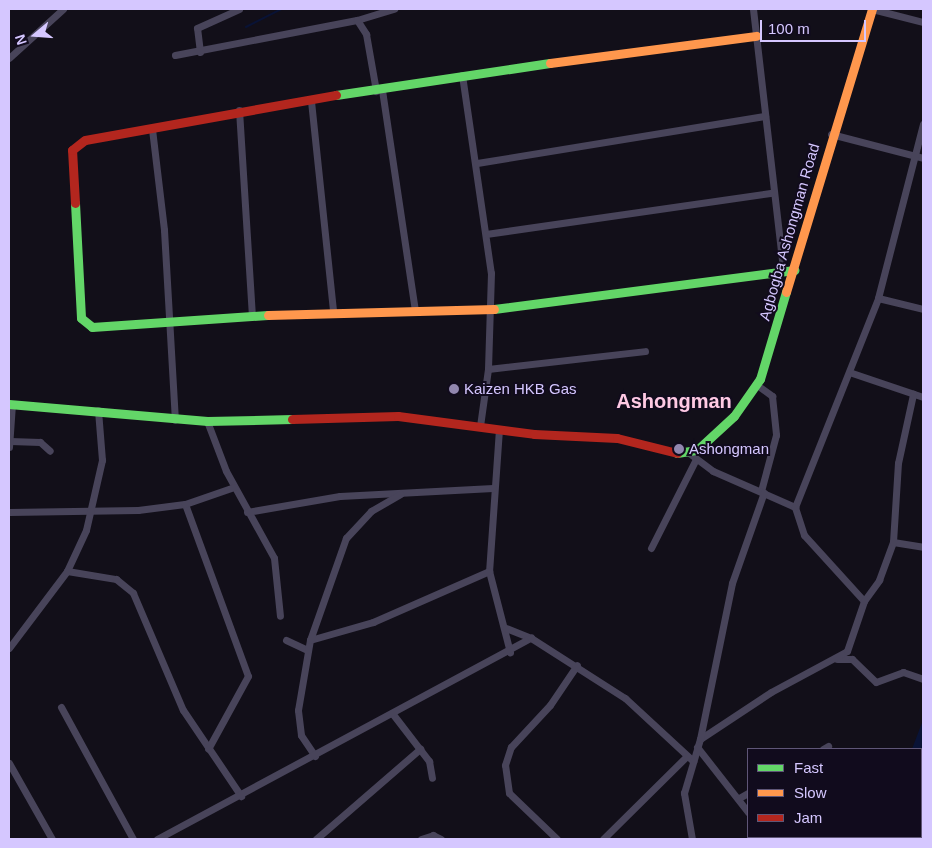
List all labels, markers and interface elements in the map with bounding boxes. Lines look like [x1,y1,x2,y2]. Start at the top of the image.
north arrow [10,10,60,60]
scale bar [762,10,868,42]
text: 100 m [768,20,810,37]
text: N [12,32,30,47]
street label: Agbogba Ashongman Road [755,141,823,323]
place label: Kaizen HKB Gas [464,380,577,398]
marker: Kaizen HKB Gas [448,383,460,395]
district label: Ashongman [616,389,732,413]
place label: Ashongman [689,440,769,458]
marker: Ashongman [673,443,685,455]
legend [747,748,922,838]
text: Fast [794,759,823,776]
text: Slow [794,784,827,801]
text: Jam [794,809,822,826]

